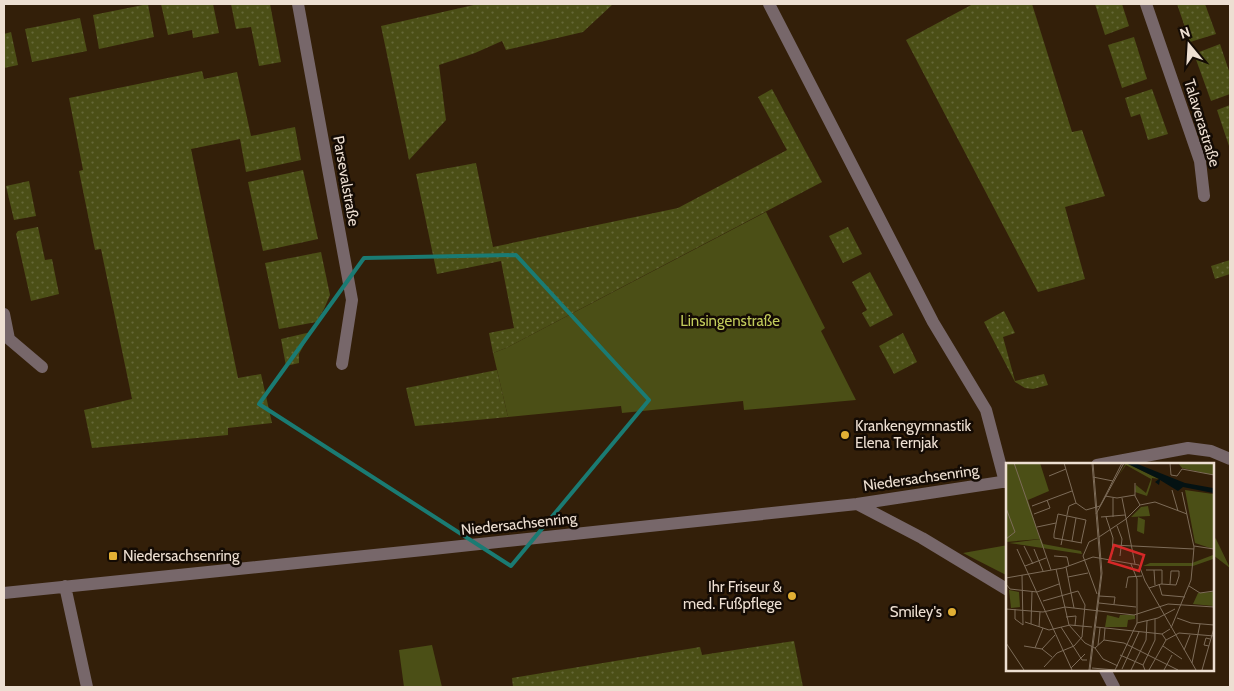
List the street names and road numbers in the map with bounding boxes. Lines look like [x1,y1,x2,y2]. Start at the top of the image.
street label: Talaverastraße [1180,77,1224,169]
street label: Parsevalstraße [329,134,363,228]
street label: Niedersachsenring [862,461,980,495]
street label: Niedersachsenring [460,509,578,539]

